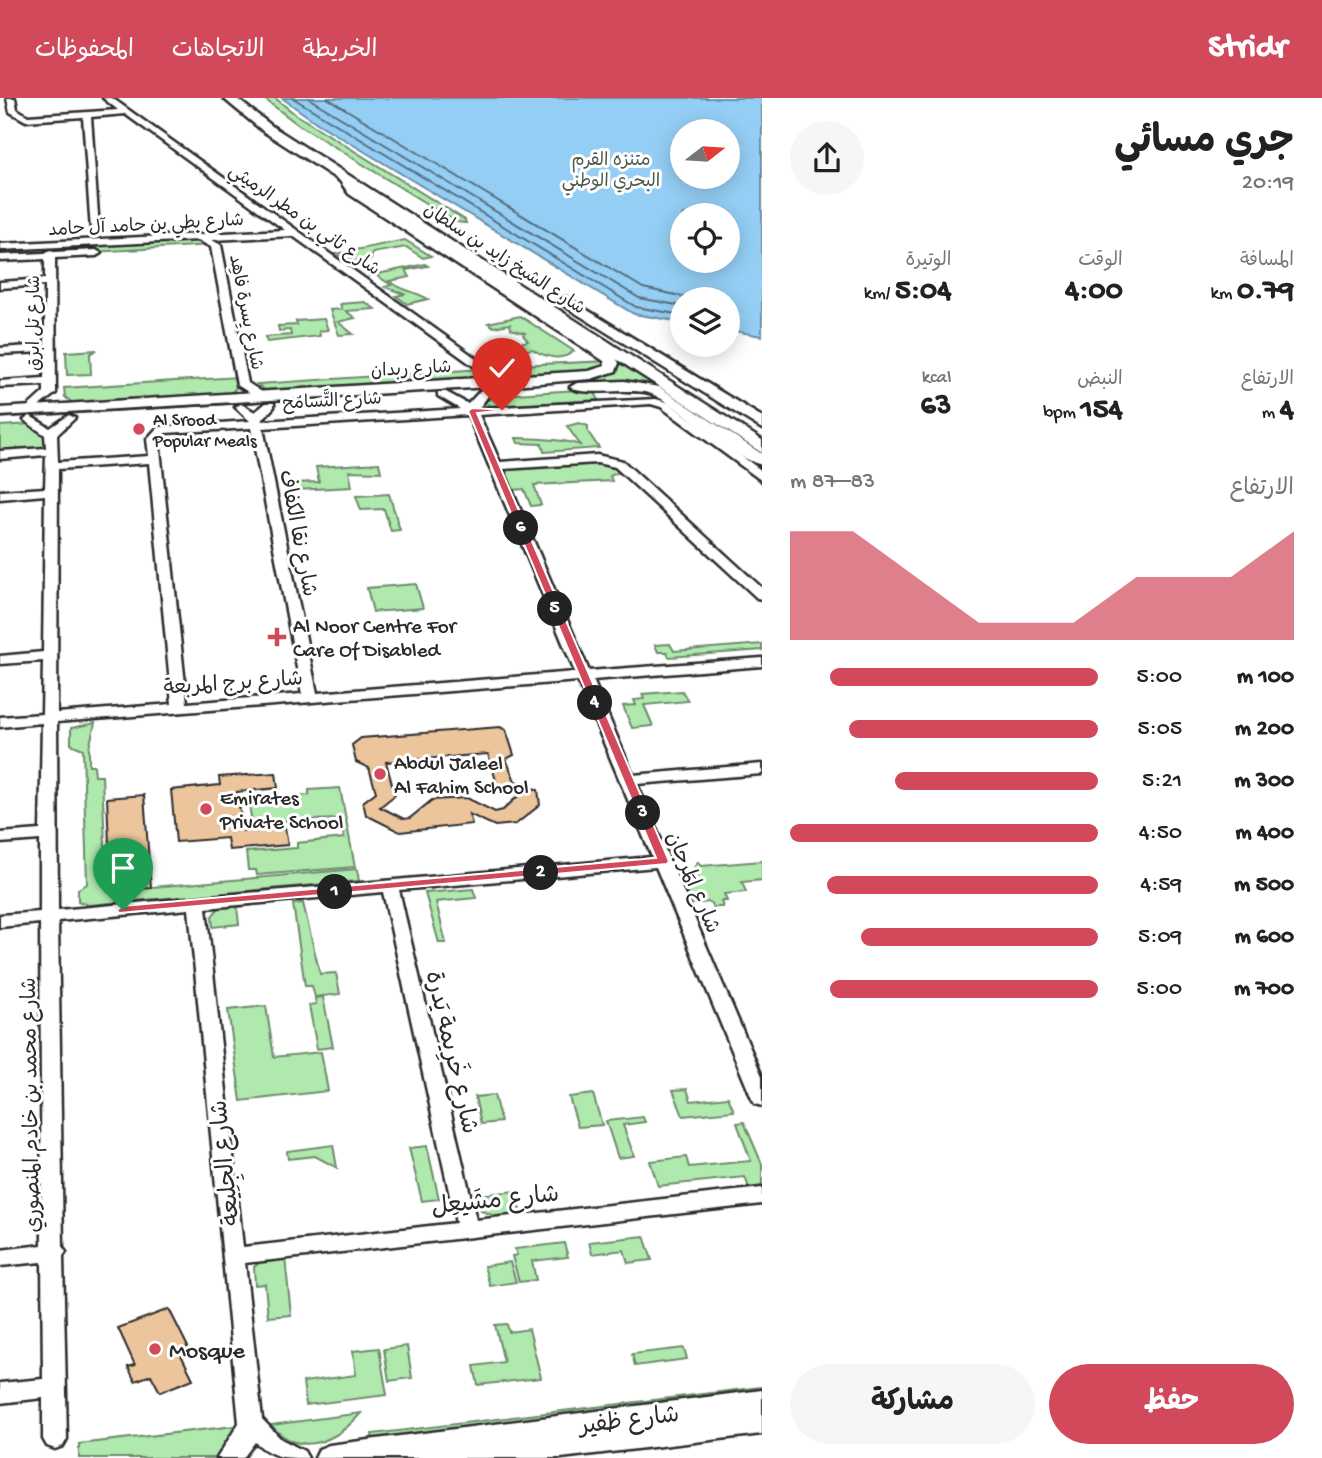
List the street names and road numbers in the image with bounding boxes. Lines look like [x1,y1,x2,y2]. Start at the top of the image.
street label: شارع ثاني بن مطر الرميثي [222,161,383,284]
street label: شارع الشيخ زايد بن سلطان [419,200,588,320]
street label: شارع بطي بن حامد آل حامد [48,210,245,245]
street label: شارع يِسرة فاهِد [223,253,266,372]
street label: شارع تل ابرق [25,275,46,371]
street label: شارع ربدان [370,358,452,383]
street label: شارع التَّسامُح [282,385,382,416]
street label: شارع نقا الكفاف [271,468,320,599]
street label: شارع برج المربعة [163,668,304,703]
street label: شارع المَرجان [658,829,723,938]
street label: شارع خَرِيمة يَدرة [417,968,487,1137]
street label: شارع محمد بن خادم المنصوري [19,977,48,1233]
street label: شارع الجِلِيعة [206,1098,249,1227]
street label: شارع مشَيعِل [430,1179,561,1224]
street label: شارع ظفير [576,1402,681,1443]

